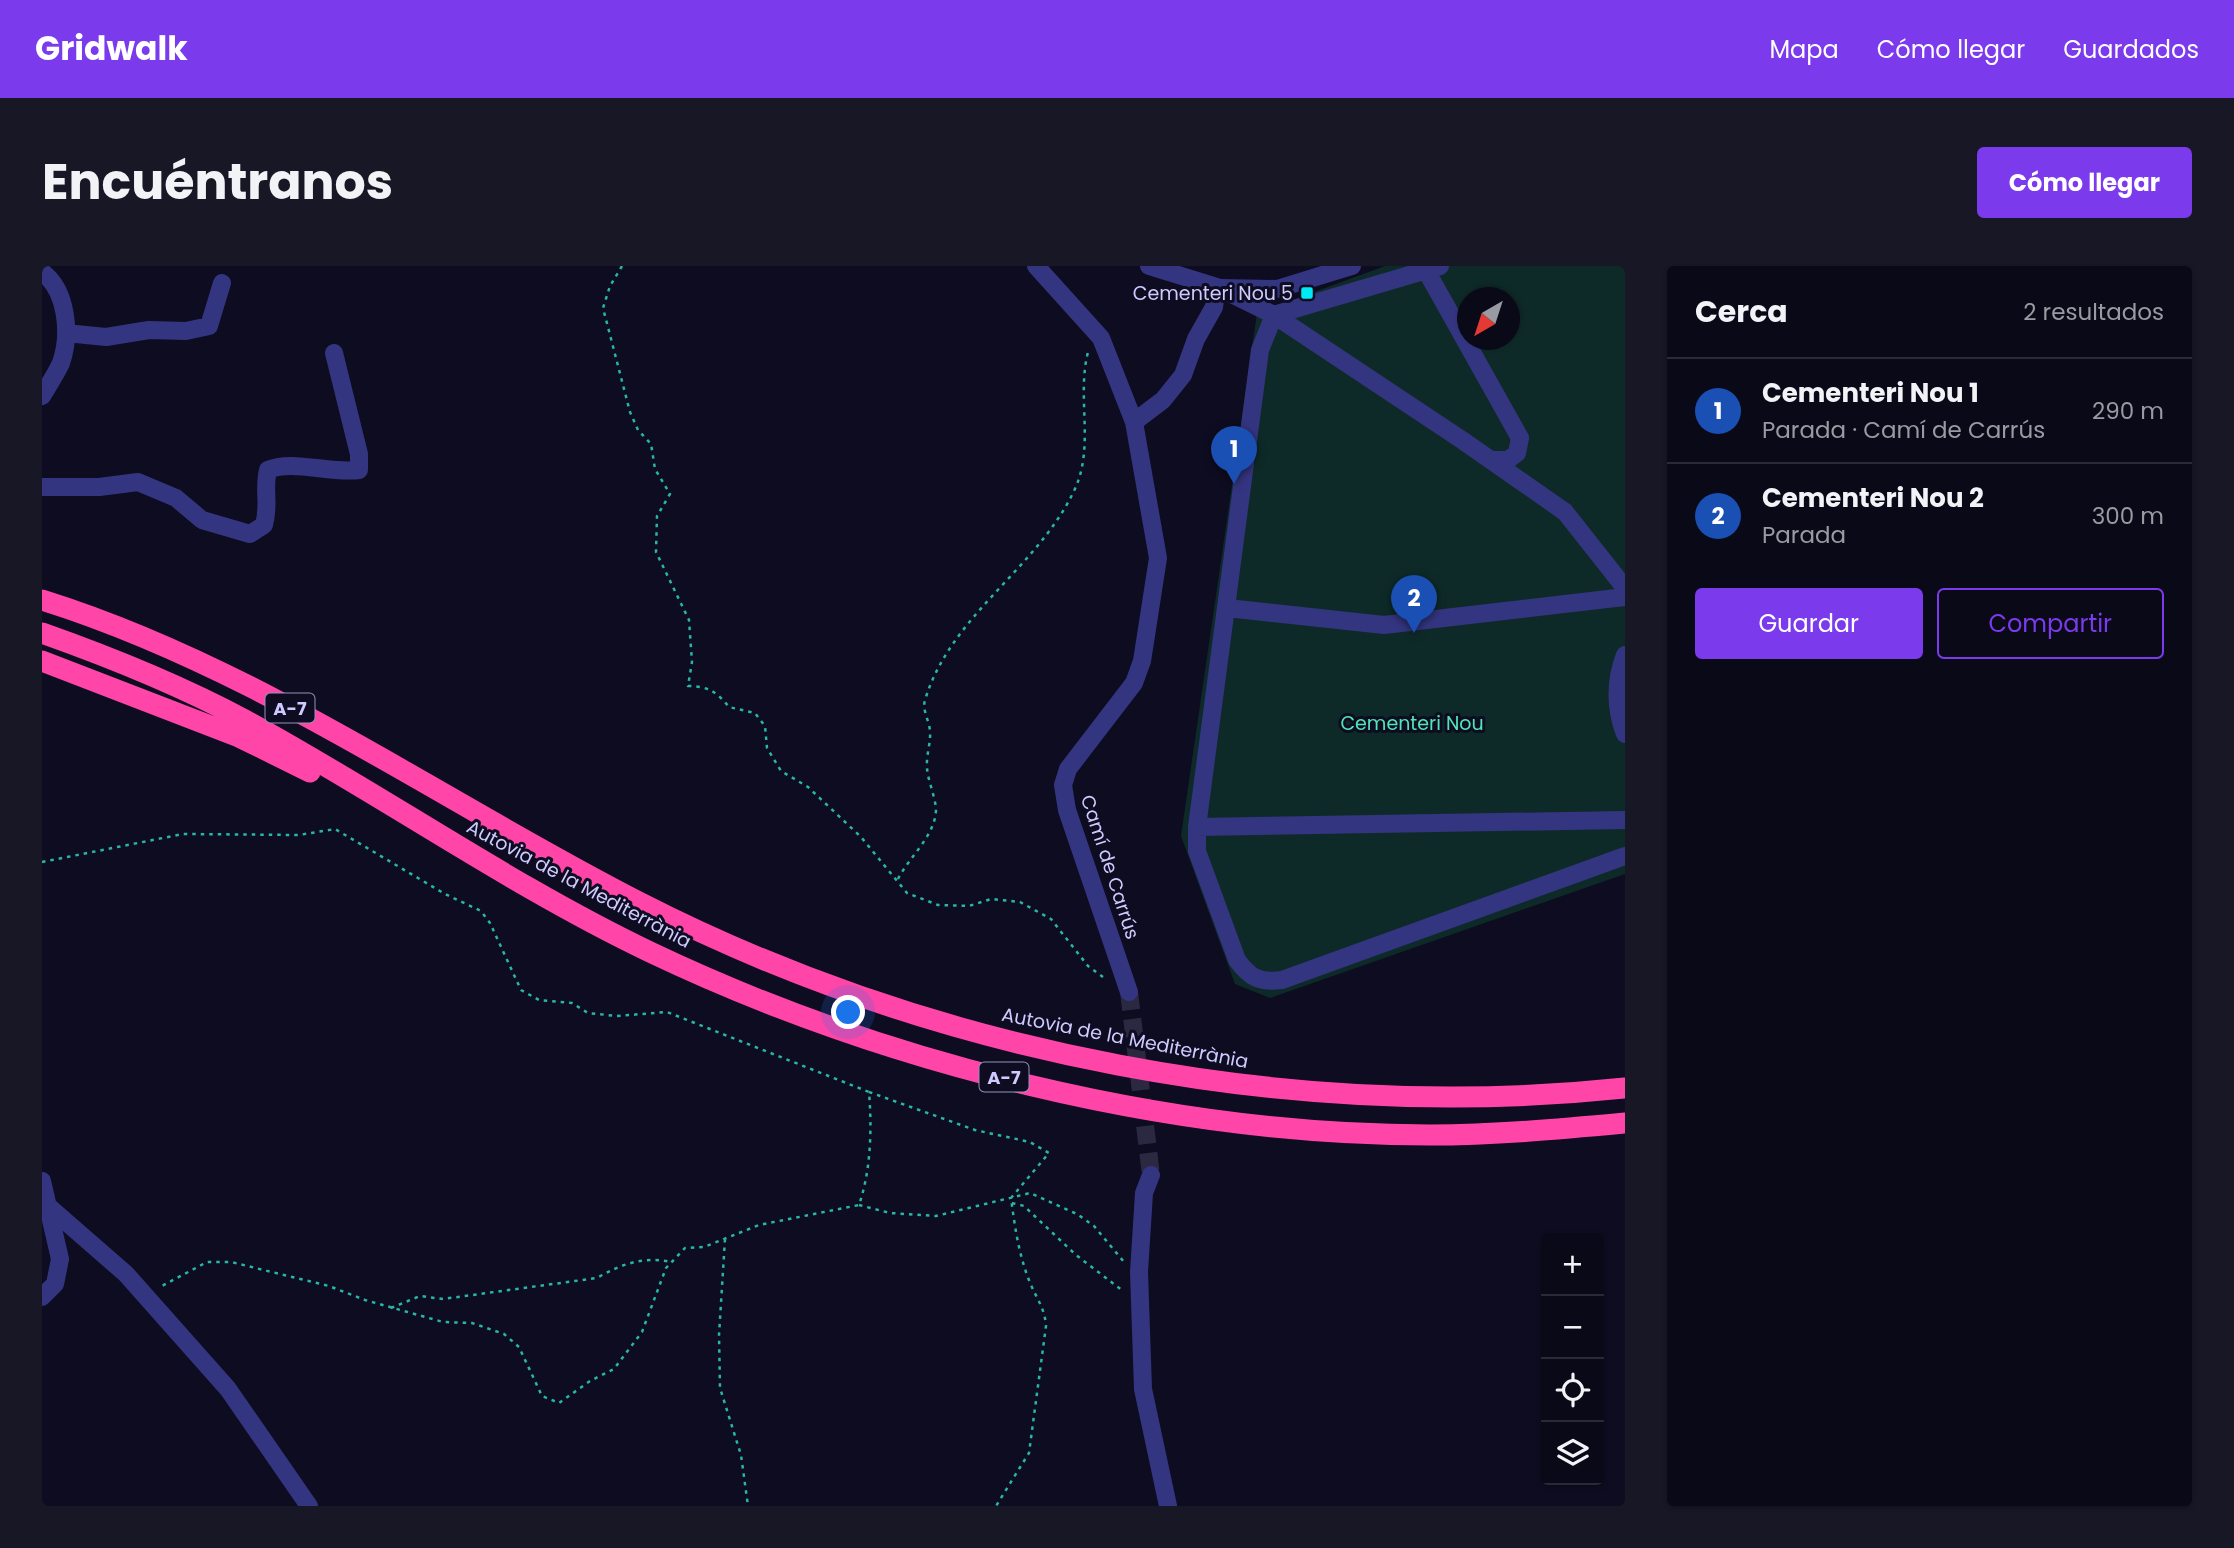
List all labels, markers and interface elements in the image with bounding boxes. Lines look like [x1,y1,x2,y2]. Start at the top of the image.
text: Gridwalk [35,25,188,72]
text: Mapa [1769,33,1839,66]
text: Cómo llegar [1877,33,2025,66]
text: Guardados [2063,33,2199,66]
button: Cómo llegar [1977,147,2192,218]
text: Encuéntranos [42,148,393,216]
place label: Cementeri Nou 5 [1133,280,1293,307]
marker: Cementeri Nou 5 [1299,285,1315,301]
north arrow [1457,287,1520,350]
text: Cerca [1695,290,1788,333]
text: 2 resultados [2023,296,2164,328]
text: Cementeri Nou 1 [1762,375,1979,411]
text: 1 [1714,395,1722,427]
text: 290 m [2092,395,2164,427]
text: Parada · Camí de Carrús [1762,414,2045,446]
pin: 1 [1211,426,1257,484]
text: Cementeri Nou 2 [1762,480,1984,516]
text: 2 [1711,500,1725,532]
text: 300 m [2092,500,2164,532]
text: Parada [1762,519,1846,551]
pin: 2 [1391,575,1437,633]
button: Guardar [1695,588,1923,659]
button: Compartir [1937,588,2164,659]
road number: A-7 [266,694,314,723]
park label: Cementeri Nou [1340,710,1484,737]
street label: Camí de Carrús [1074,791,1146,943]
street label: Autovia de la Mediterrània [462,813,696,955]
your location [831,995,865,1029]
street label: Autovia de la Mediterrània [999,1001,1251,1075]
road number: A-7 [979,1062,1028,1092]
map controls [1541,1233,1604,1485]
button: + [1541,1233,1604,1296]
button: − [1541,1296,1604,1359]
button: locate [1541,1359,1604,1422]
button: layers [1541,1422,1604,1485]

